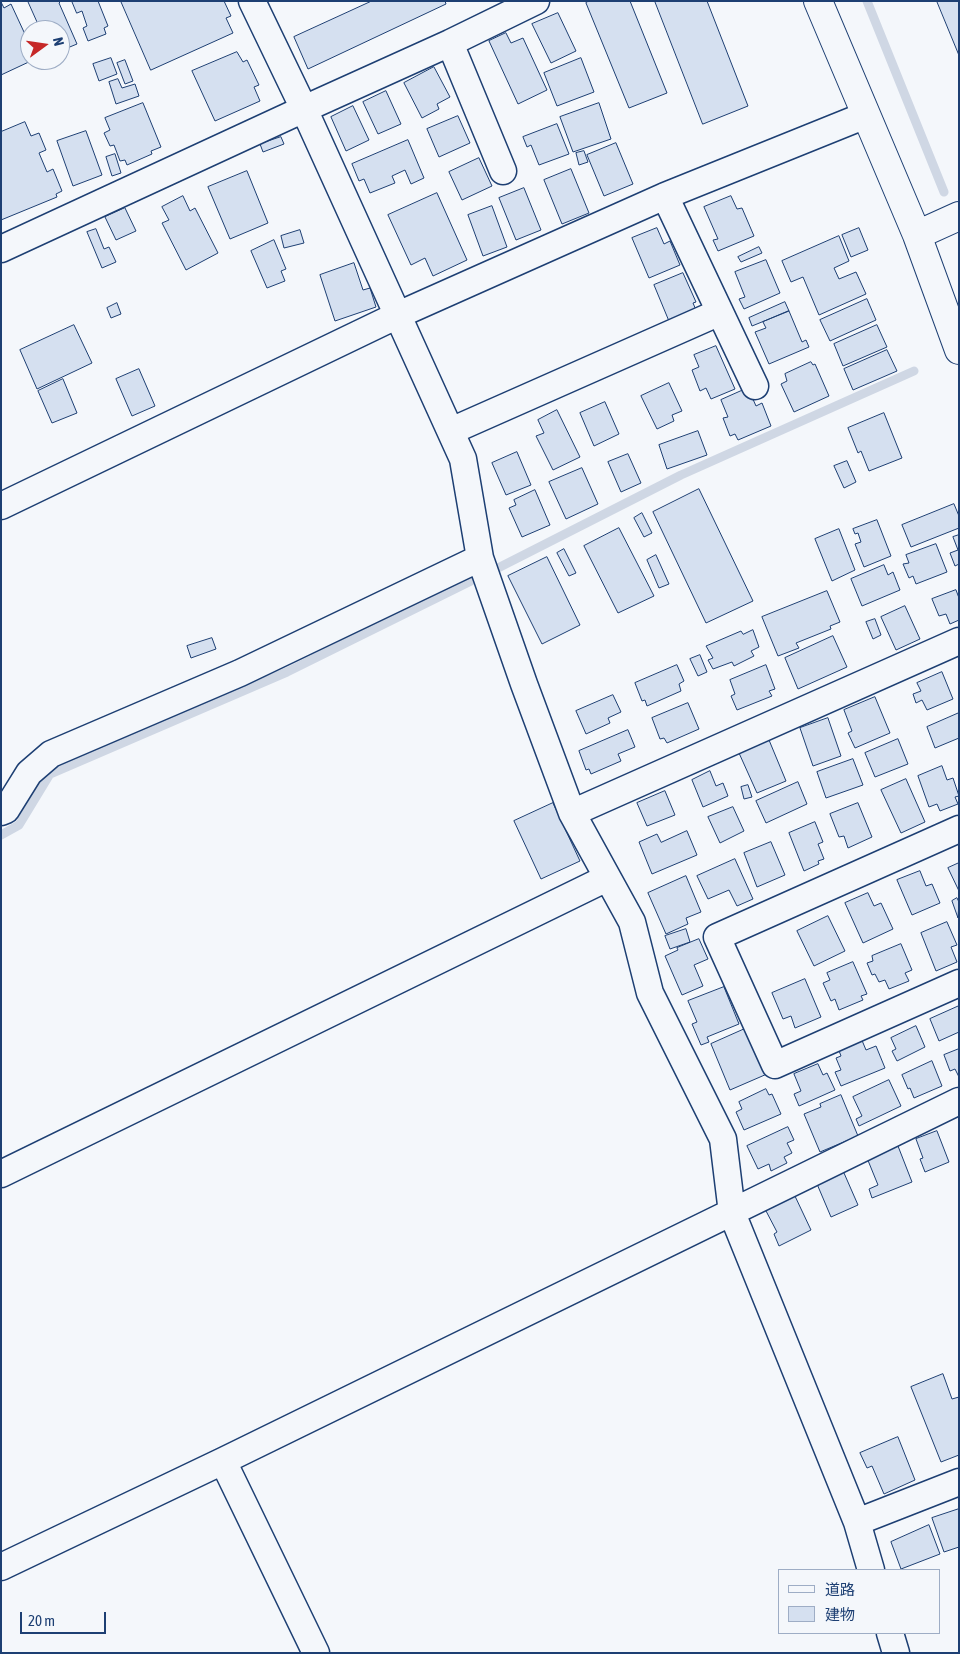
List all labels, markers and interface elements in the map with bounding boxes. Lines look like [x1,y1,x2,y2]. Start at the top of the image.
north arrow [20,20,70,70]
text: N [50,36,67,48]
legend [778,1569,940,1634]
text: 道路 [825,1581,855,1598]
scale bar [22,1602,109,1634]
text: 建物 [825,1606,855,1623]
text: 20 m [28,1612,55,1629]

